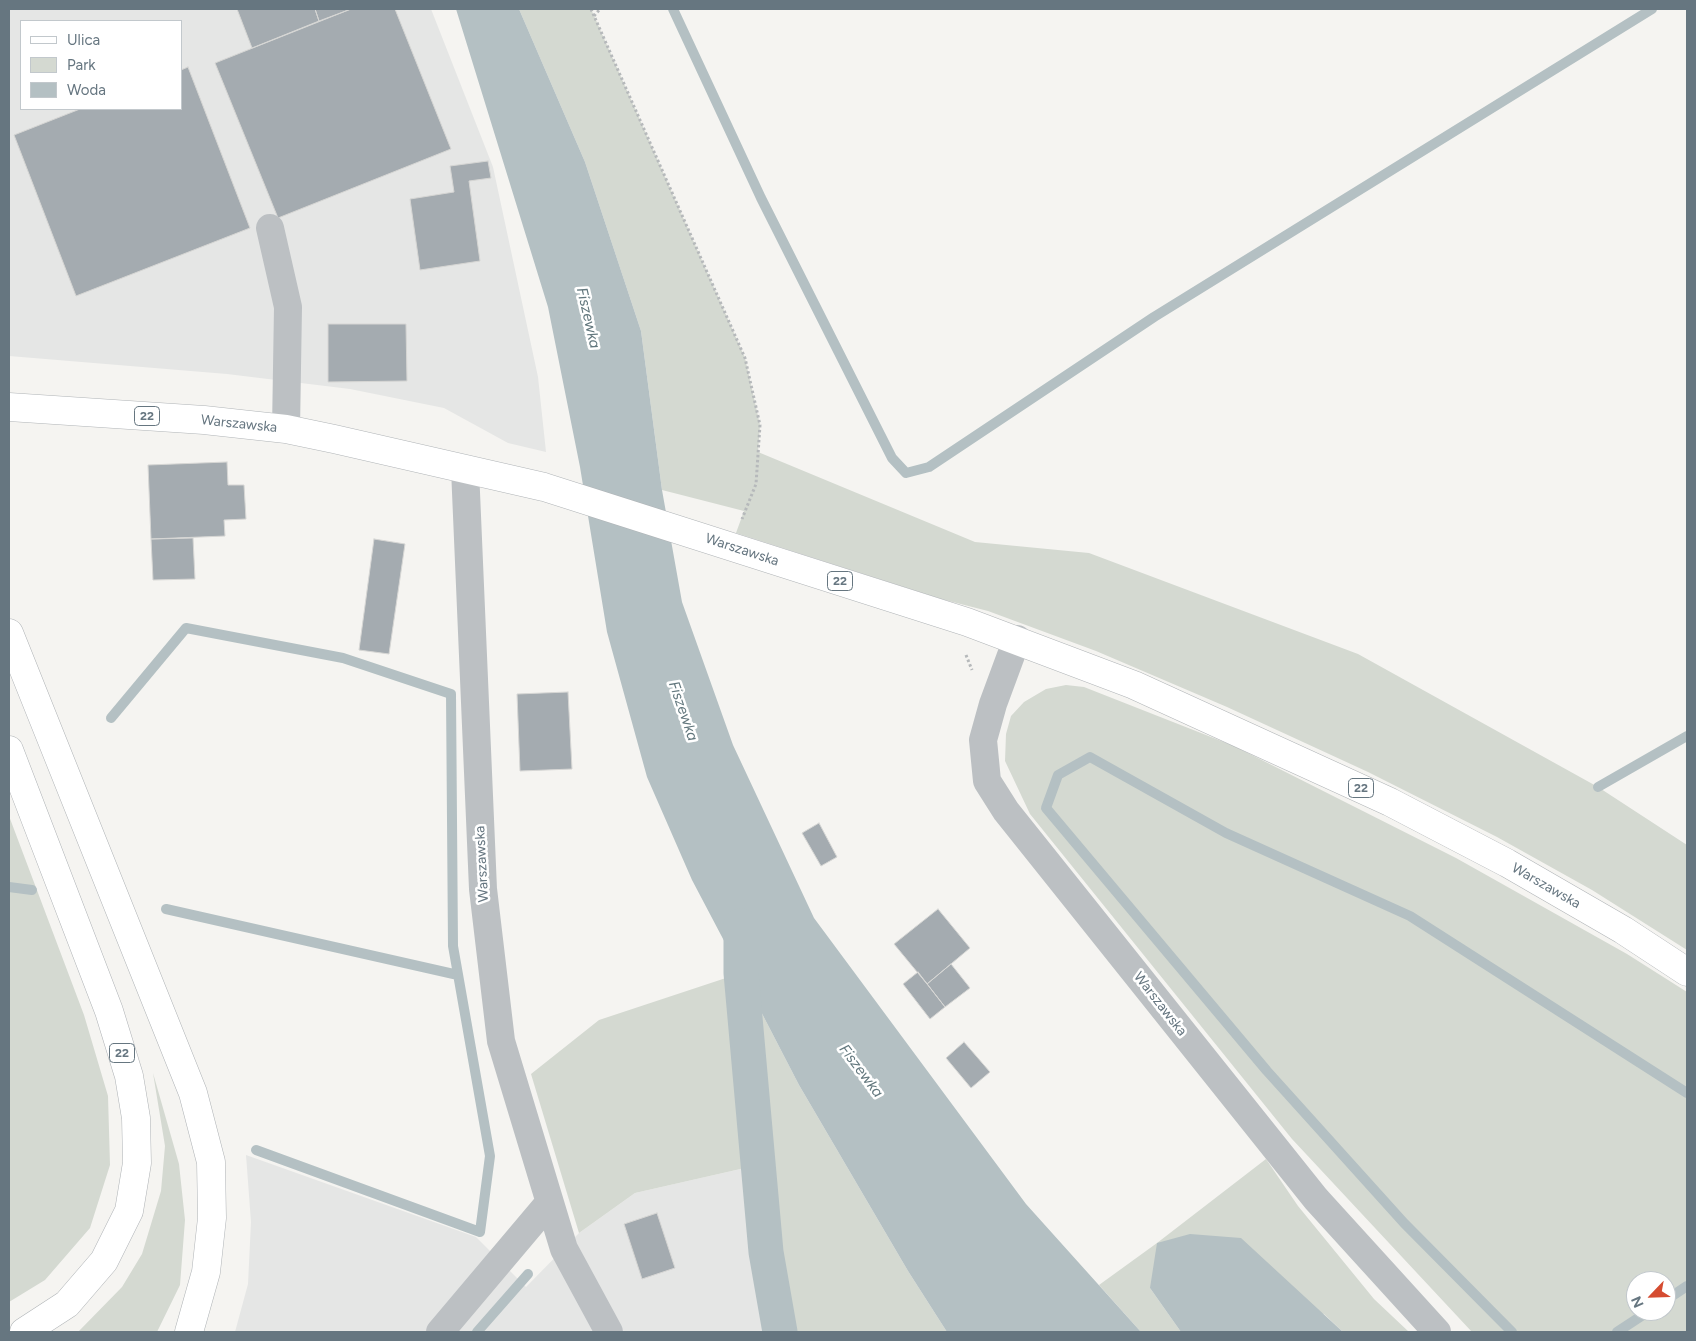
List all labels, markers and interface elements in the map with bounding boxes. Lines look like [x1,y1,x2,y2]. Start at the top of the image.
legend [20,20,182,110]
text: Ulica [67,31,100,49]
text: Park [67,56,96,74]
text: Woda [67,81,106,99]
water label: Fiszewka [572,286,604,350]
road number: 22 [134,406,160,426]
street label: Warszawska [200,412,278,436]
street label: Warszawska [703,530,781,570]
road number: 22 [828,572,852,590]
water label: Fiszewka [664,679,702,743]
road number: 22 [1348,778,1374,798]
street label: Warszawska [472,825,492,903]
street label: Warszawska [1509,860,1583,912]
street label: Warszawska [1130,969,1190,1039]
water label: Fiszewka [835,1041,887,1101]
road number: 22 [110,1044,134,1062]
north arrow [1626,1271,1676,1321]
text: N [1628,1294,1648,1310]

